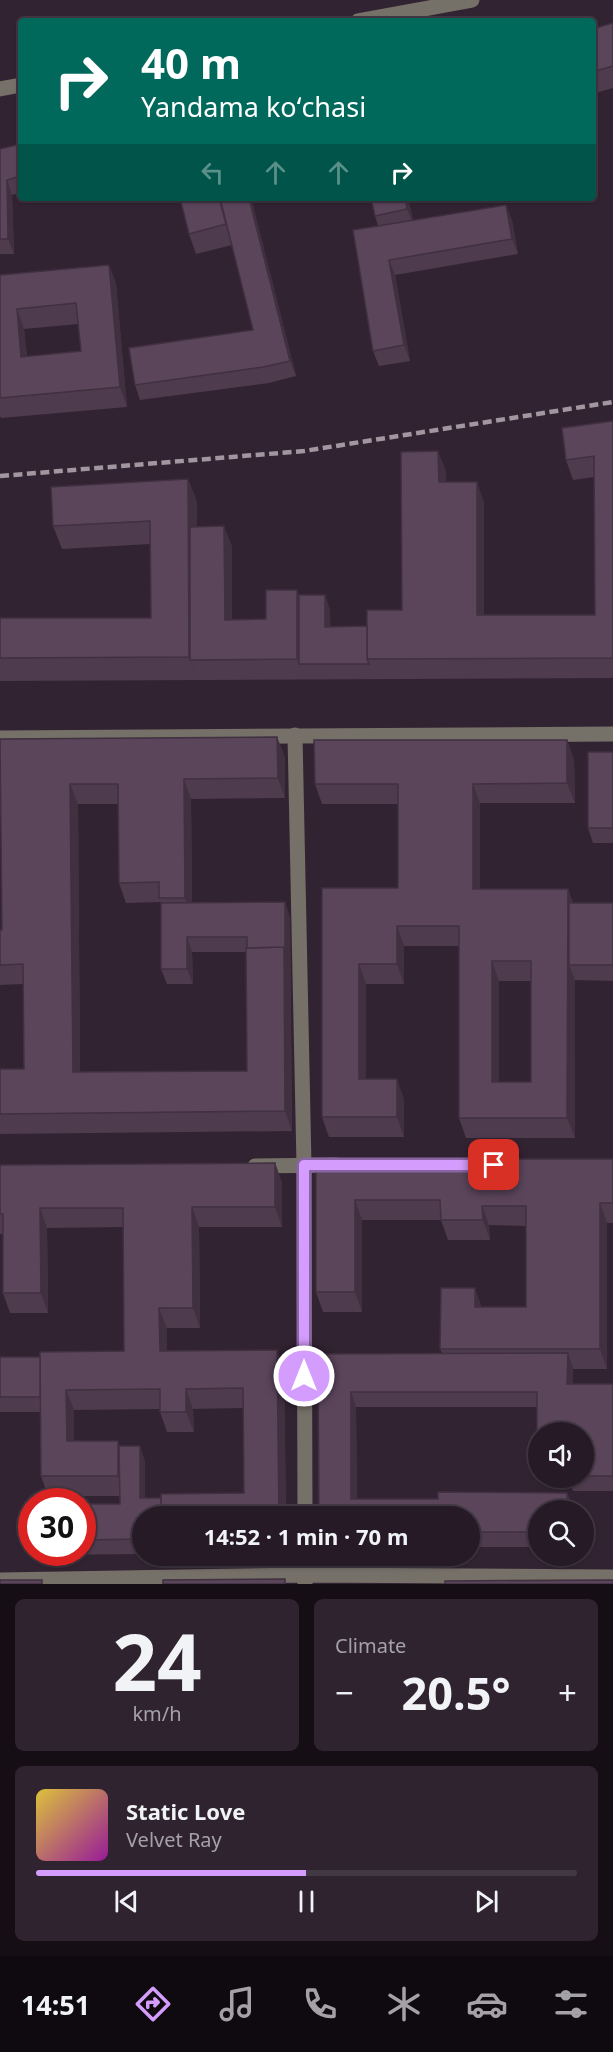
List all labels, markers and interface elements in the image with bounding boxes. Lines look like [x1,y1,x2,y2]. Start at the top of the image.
text: 40 m [141,34,241,91]
icon: right [42,42,120,120]
text: Yandama koʻchasi [141,88,366,125]
icon: left [196,156,229,189]
icon: ahead [259,156,292,189]
icon: ahead [322,156,355,189]
icon: right [385,156,418,189]
pin [468,1139,519,1190]
icon: arrive [477,1148,510,1181]
position arrow [272,1344,336,1408]
map controls [528,1422,594,1566]
button: sound [528,1422,594,1488]
speed limit sign: 30 [18,1488,96,1566]
button: search [528,1500,594,1566]
text: 14:52 · 1 min · 70 m [204,1521,408,1551]
text: 24 [112,1608,202,1714]
text: Climate [335,1632,406,1659]
text: 20.5° [402,1662,510,1723]
text: − [335,1670,354,1715]
text: + [558,1670,577,1715]
text: km/h [132,1700,182,1727]
text: Static Love [126,1796,245,1826]
text: Velvet Ray [126,1826,222,1853]
icon: previous [110,1885,143,1918]
icon: pause [290,1885,323,1918]
icon: next [470,1885,503,1918]
icon: directions [132,1983,174,2025]
icon: music [216,1983,258,2025]
icon: phone [299,1983,341,2025]
icon: climate [383,1983,425,2025]
icon: car [466,1983,508,2025]
icon: filters [550,1983,592,2025]
text: 14:51 [21,1986,90,2023]

